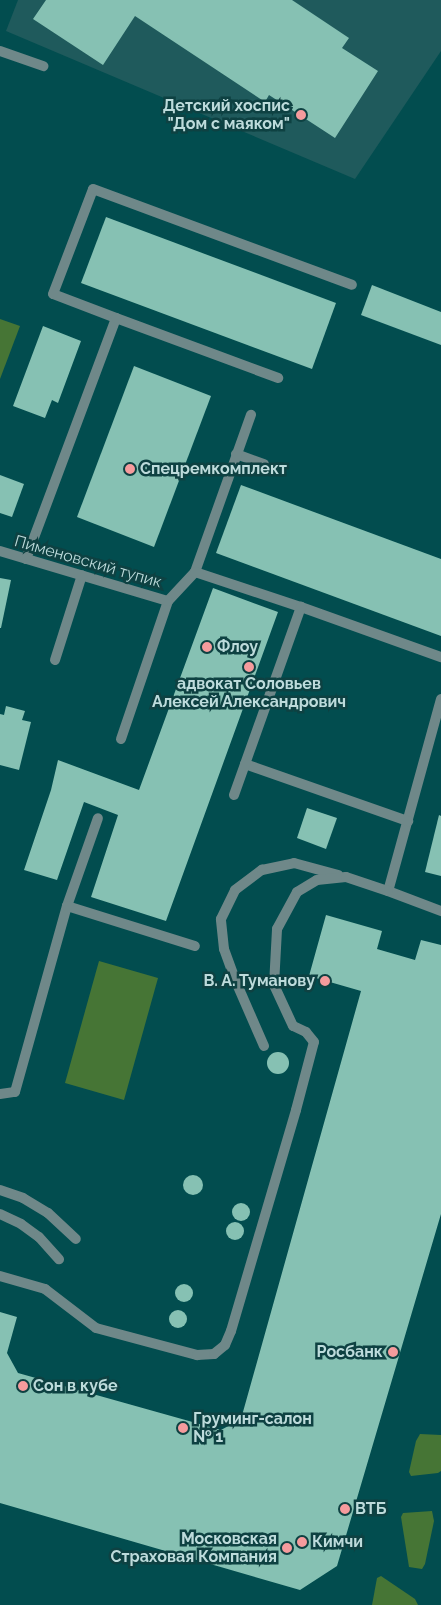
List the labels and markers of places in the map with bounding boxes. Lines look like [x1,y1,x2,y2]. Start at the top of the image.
place label: Детский хоспис "Дом с маяком" [163,96,290,134]
marker: Детский хоспис "Дом с маяком" [294,108,308,122]
place label: Спецремкомплект [140,459,287,479]
marker: Спецремкомплект [124,463,136,475]
place label: Флоу [217,637,258,657]
marker: Флоу [201,641,213,653]
marker: адвокат Соловьев Алексей Александрович [243,661,255,673]
place label: адвокат Соловьев Алексей Александрович [152,674,346,712]
place label: В. А. Туманову [203,971,315,991]
marker: В. А. Туманову [319,975,331,987]
place label: Росбанк [316,1342,383,1362]
marker: Росбанк [387,1346,399,1358]
place label: Сон в кубе [33,1376,117,1396]
marker: Сон в кубе [17,1380,29,1392]
place label: Груминг-салон № 1 [193,1409,312,1447]
marker: Груминг-салон № 1 [177,1422,189,1434]
place label: ВТБ [355,1499,386,1519]
marker: ВТБ [339,1503,351,1515]
place label: Московская Страховая Компания [111,1529,277,1567]
place label: Кимчи [312,1532,363,1552]
marker: Кимчи [296,1536,308,1548]
marker: Московская Страховая Компания [281,1542,293,1554]

